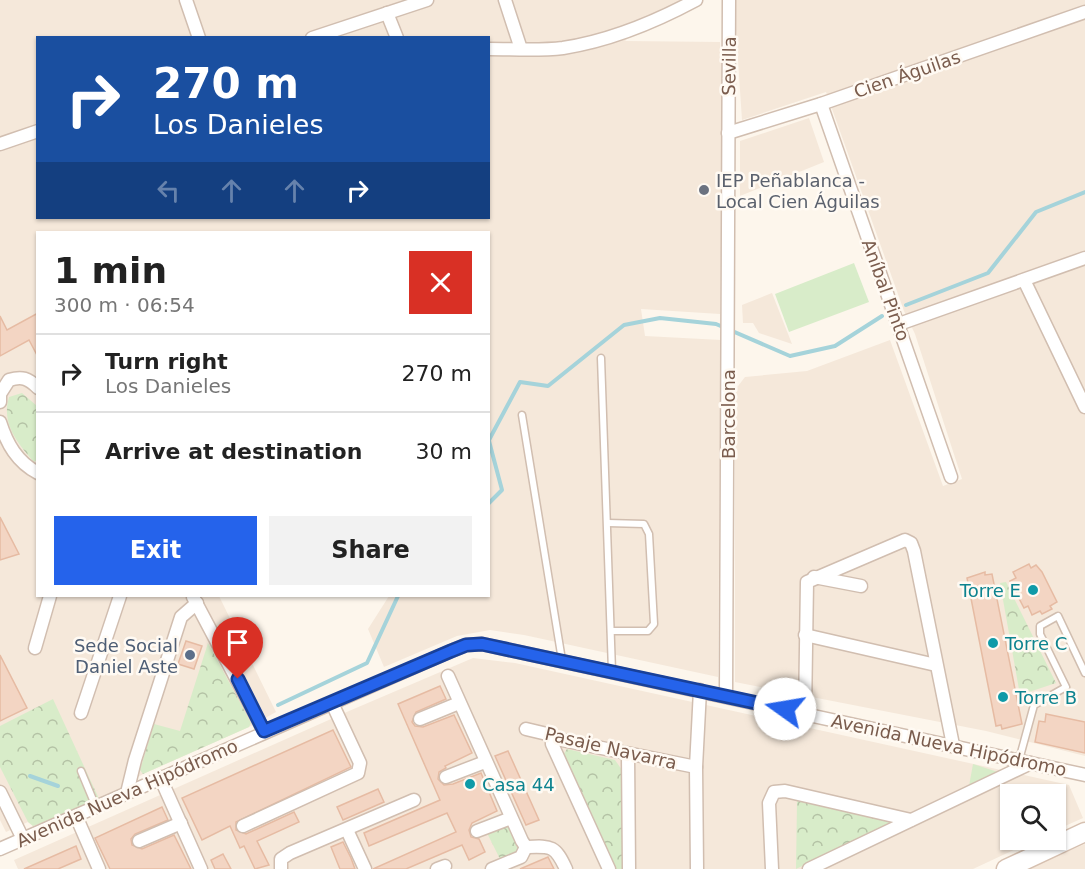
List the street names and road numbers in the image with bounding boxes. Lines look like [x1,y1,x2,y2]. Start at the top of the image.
street label: Sevilla [718,36,740,96]
street label: Cien Águilas [851,46,963,102]
street label: Aníbal Pinto [858,236,914,344]
street label: Barcelona [718,369,739,459]
street label: Avenida Nueva Hipódromo [829,710,1069,780]
street label: Pasaje Navarra [543,723,679,773]
street label: Avenida Nueva Hipódromo [13,735,241,851]

